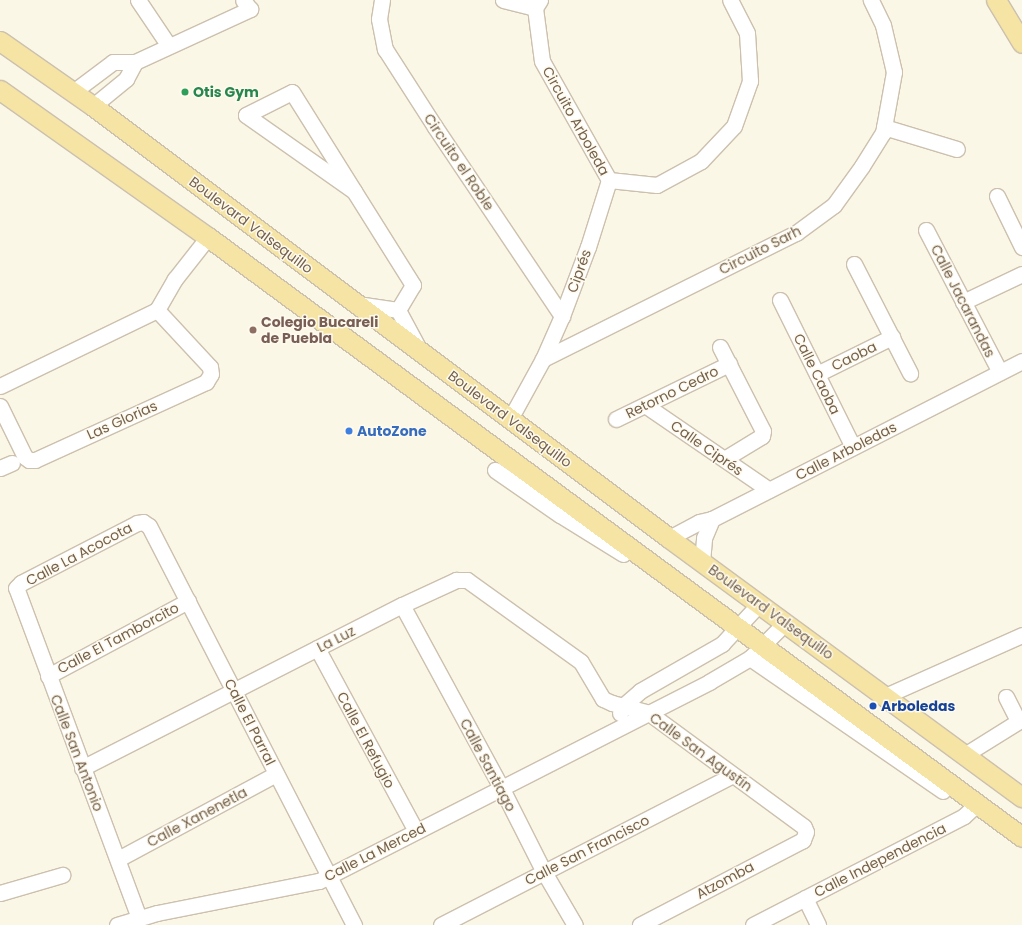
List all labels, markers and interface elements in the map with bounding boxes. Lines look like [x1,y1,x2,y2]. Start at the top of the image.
street label: Circuito Arboleda [539,63,613,179]
place label: Otis Gym [193,84,259,100]
marker: Otis Gym [180,87,190,97]
street label: Circuito el Roble [420,110,498,214]
street label: Boulevard Valsequillo [186,173,316,277]
street label: Circuito Sarh [716,222,804,278]
street label: Calle Jacarandas [927,242,999,360]
street label: Ciprés [563,247,595,295]
place label: Colegio Bucareli de Puebla [261,314,378,346]
marker: Colegio Bucareli de Puebla [248,325,258,335]
street label: Calle Caoba [790,331,844,417]
street label: Caoba [829,338,879,374]
street label: Retorno Cedro [623,362,721,422]
street label: Boulevard Valsequillo [445,367,575,471]
street label: Las Glorias [84,397,160,443]
street label: Calle Ciprés [668,417,746,479]
street label: Calle Arboledas [793,418,899,484]
place label: AutoZone [357,423,427,439]
marker: AutoZone [344,426,354,436]
street label: Calle La Acocota [23,519,135,589]
street label: Boulevard Valsequillo [705,561,837,663]
street label: Calle El Tamborcito [54,599,182,677]
street label: La Luz [314,622,358,656]
street label: Calle El Parral [221,676,279,768]
street label: Calle El Refugio [334,689,398,791]
street label: Calle San Antonio [47,692,107,814]
place label: Arboledas [881,698,955,714]
marker: Arboledas [868,701,878,711]
street label: Calle San Agustín [646,709,756,795]
street label: Calle Santiago [456,716,520,814]
street label: Calle Xanenetla [144,784,250,850]
street label: Calle San Francisco [522,811,652,889]
street label: Calle La Merced [322,819,428,885]
street label: Calle Independencia [811,819,949,901]
street label: Atzomba [693,858,757,902]

